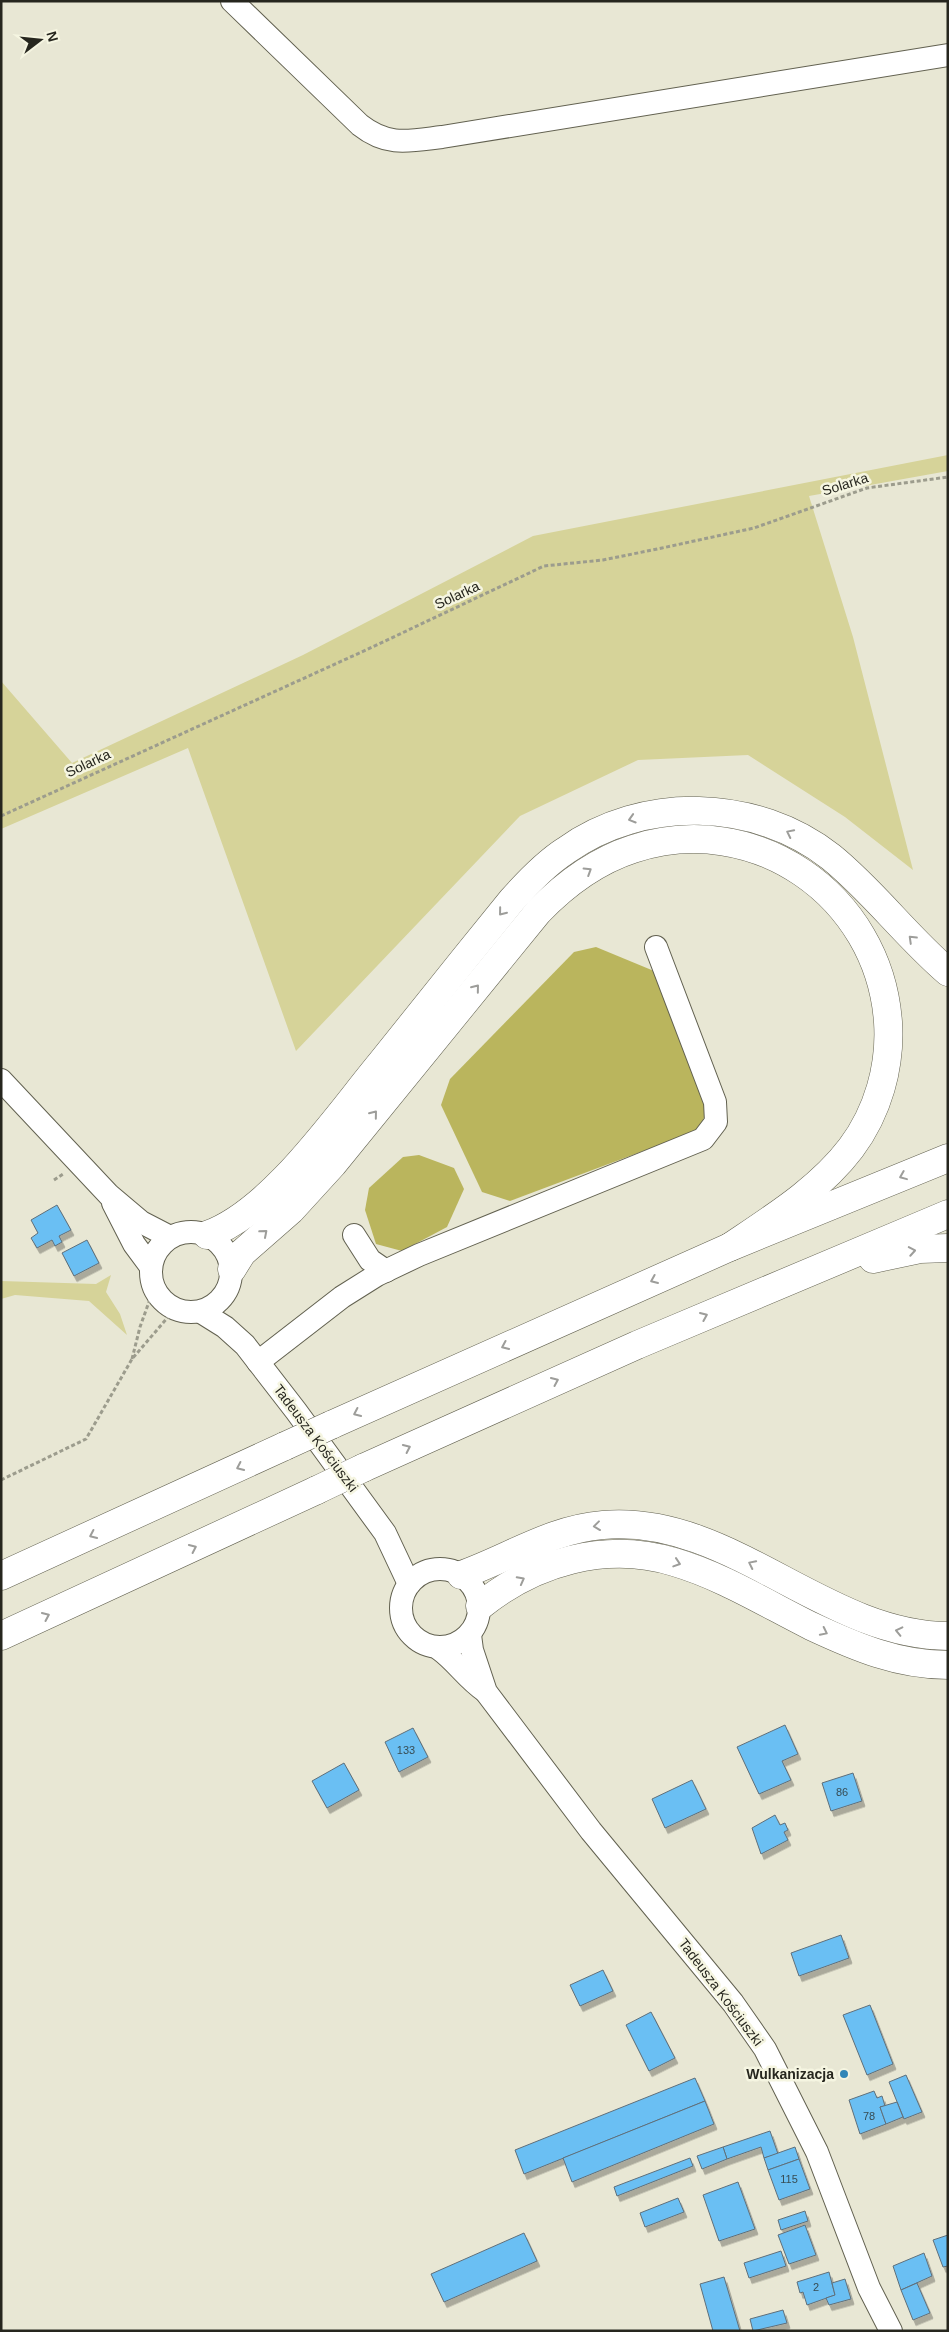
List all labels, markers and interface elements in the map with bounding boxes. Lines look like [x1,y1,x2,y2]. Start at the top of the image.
north arrow [15,15,65,65]
text: N [43,29,62,43]
street label: Solarka [820,469,870,499]
street label: Solarka [432,578,482,612]
street label: Solarka [63,746,113,780]
one-way arrow [628,814,637,824]
one-way arrow [786,829,795,839]
one-way arrow [582,867,591,877]
one-way arrow [500,906,508,915]
one-way arrow [908,936,917,945]
one-way arrow [471,985,479,994]
one-way arrow [368,1111,376,1120]
one-way arrow [899,1170,907,1180]
one-way arrow [258,1230,267,1239]
one-way arrow [907,1246,916,1256]
one-way arrow [650,1274,659,1285]
one-way arrow [699,1311,708,1322]
one-way arrow [501,1339,510,1350]
one-way arrow [550,1377,559,1387]
street label: Tadeusza Kościuszki [271,1381,361,1495]
one-way arrow [353,1407,362,1418]
one-way arrow [402,1444,411,1454]
one-way arrow [236,1460,245,1471]
one-way arrow [592,1520,600,1531]
one-way arrow [89,1528,98,1539]
one-way arrow [188,1545,197,1555]
one-way arrow [673,1558,681,1568]
one-way arrow [748,1560,757,1570]
one-way arrow [516,1576,525,1586]
one-way arrow [41,1611,50,1622]
one-way arrow [819,1626,828,1636]
one-way arrow [895,1626,904,1637]
house number: 133 [397,1744,415,1756]
house number: 86 [836,1786,848,1798]
street label: Tadeusza Kościuszki [676,1935,766,2049]
place label: Wulkanizacja [746,2066,834,2082]
marker: Wulkanizacja [838,2068,850,2080]
house number: 78 [863,2110,875,2122]
house number: 115 [780,2173,798,2185]
house number: 2 [813,2281,819,2293]

